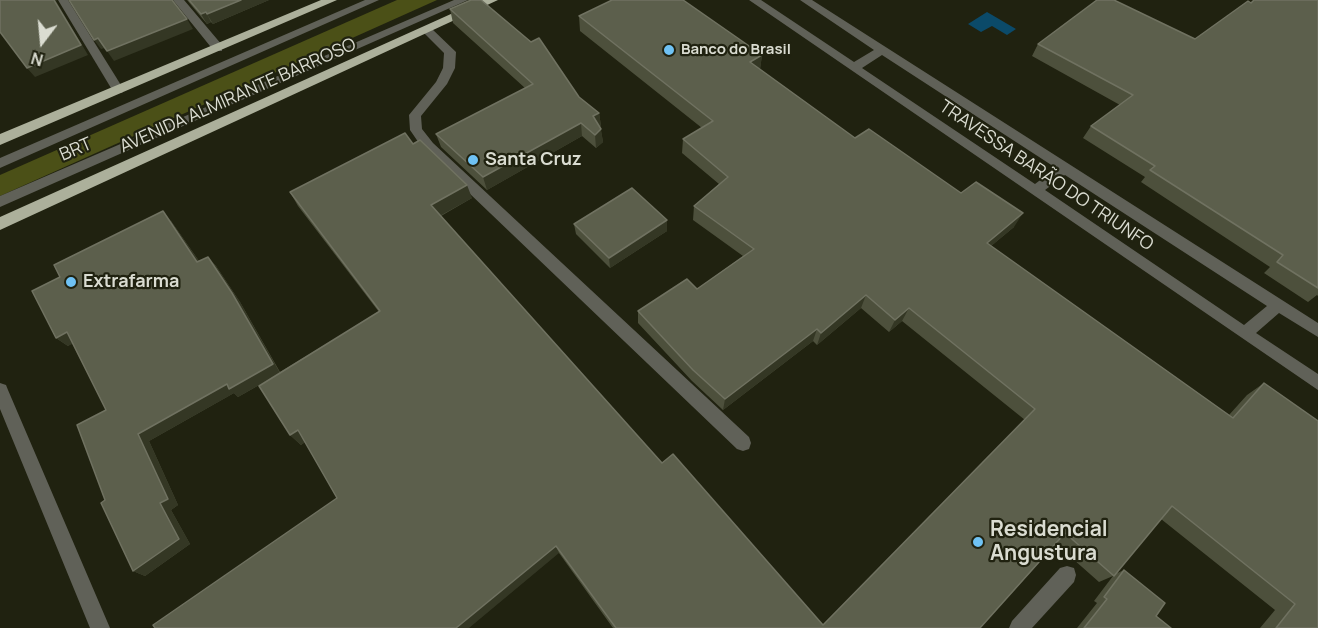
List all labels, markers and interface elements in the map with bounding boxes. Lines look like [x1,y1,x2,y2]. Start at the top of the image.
north arrow [12,12,72,72]
street label: AVENIDA ALMIRANTE BARROSO [116,34,360,158]
place label: Banco do Brasil [681,41,791,59]
marker: Banco do Brasil [662,43,676,57]
text: N [28,47,46,71]
street label: TRAVESSA BARÃO DO TRIUNFO [935,96,1157,256]
street label: BRT [57,134,95,166]
place label: Santa Cruz [485,149,582,171]
marker: Santa Cruz [466,153,480,167]
place label: Extrafarma [83,271,179,293]
marker: Extrafarma [64,275,78,289]
place label: Residencial Angustura [990,517,1108,567]
marker: Residencial Angustura [971,535,985,549]

